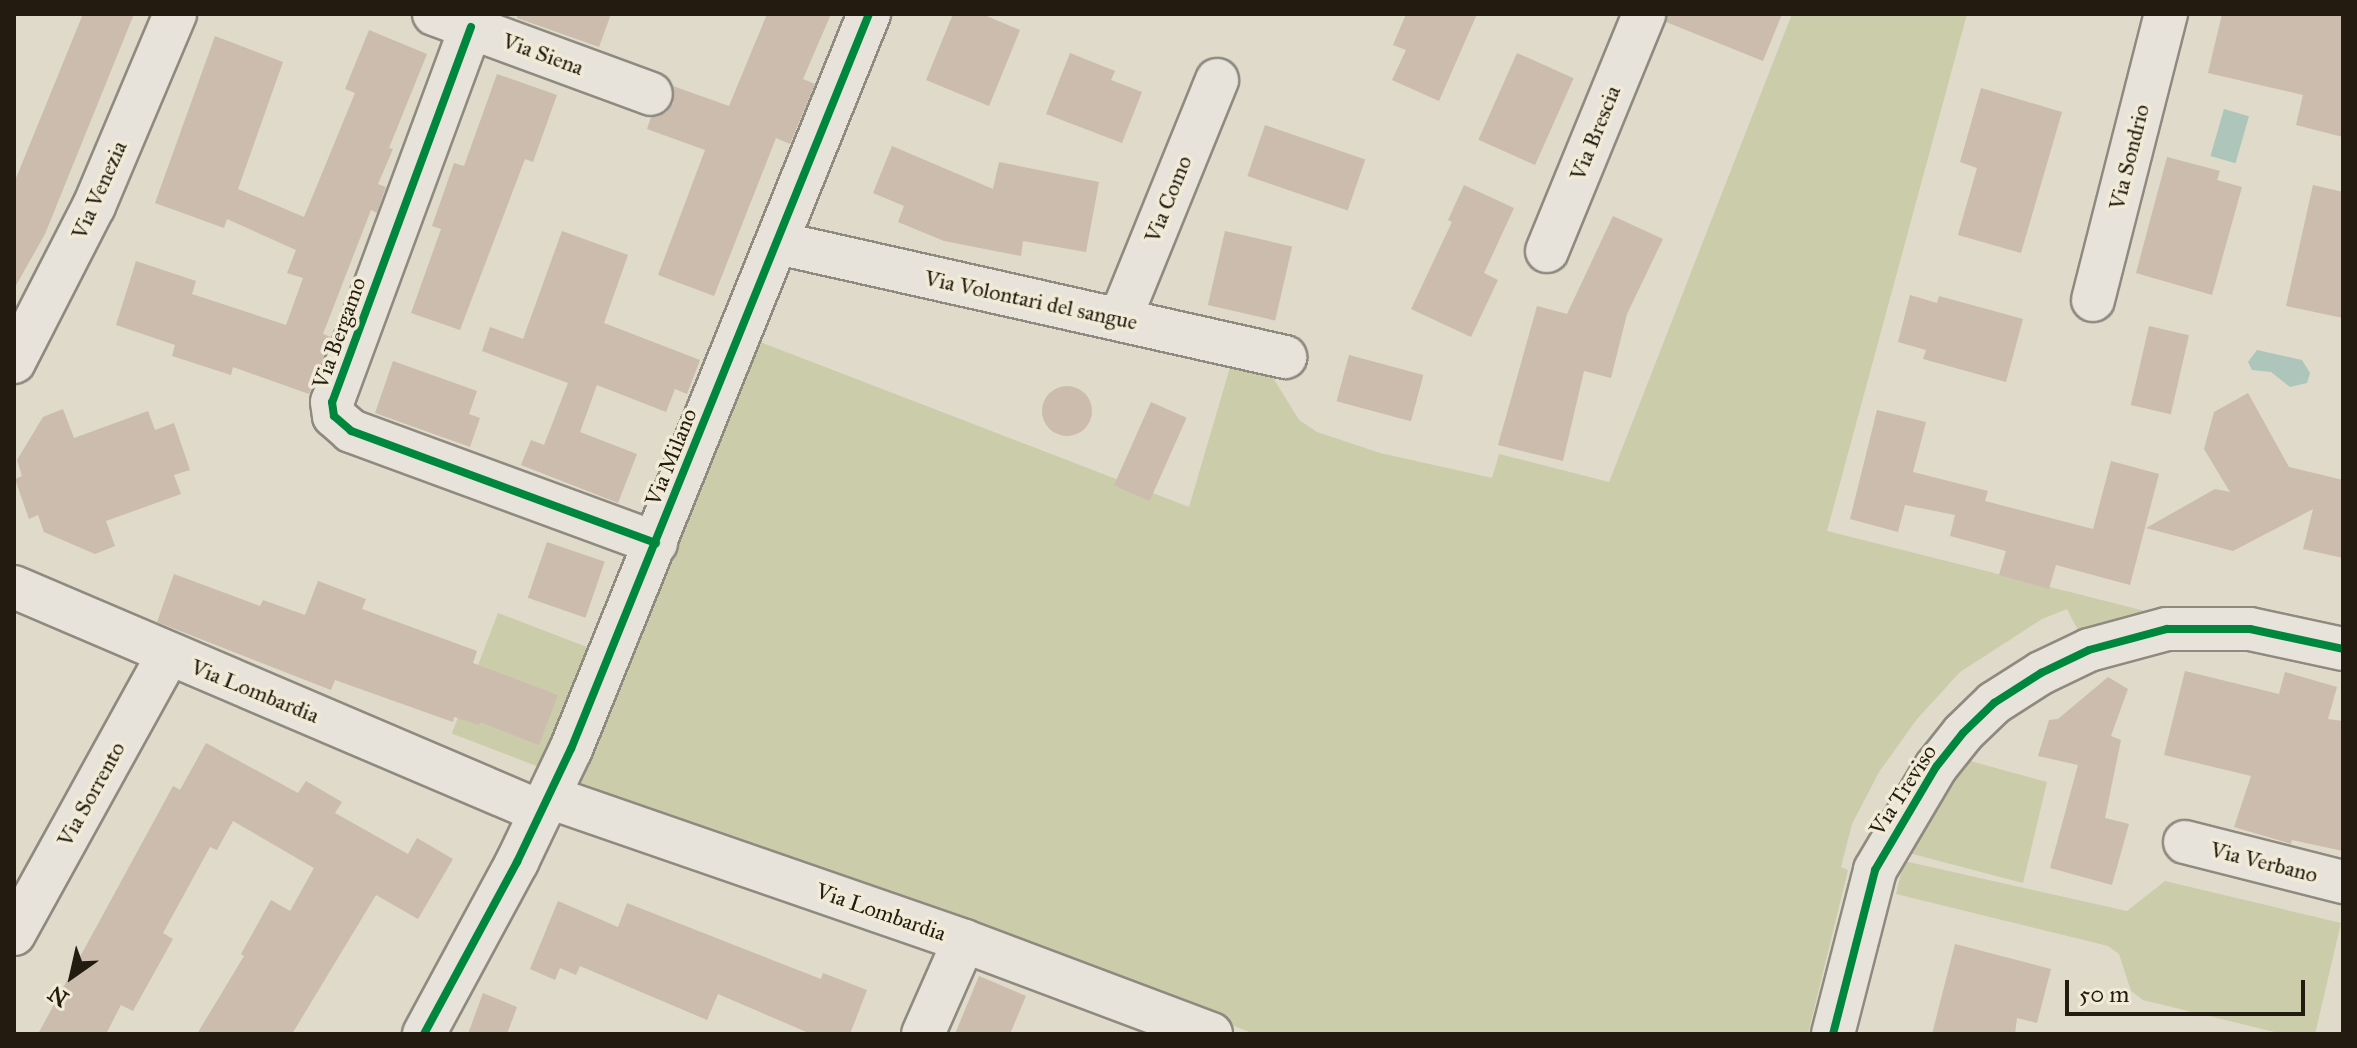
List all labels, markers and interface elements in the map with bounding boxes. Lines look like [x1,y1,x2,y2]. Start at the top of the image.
street label: Via Siena [499,27,587,81]
street label: Via Brescia [1564,82,1626,184]
street label: Via Sondrio [2103,102,2155,212]
street label: Via Venezia [66,137,132,243]
street label: Via Como [1139,152,1197,246]
street label: Via Volontari del sangue [922,265,1140,335]
street label: Via Bergamo [307,274,371,392]
street label: Via Milano [640,405,702,509]
street label: Via Lombardia [187,653,323,729]
street label: Via Sorrento [51,737,131,851]
street label: Via Treviso [1864,740,1942,840]
street label: Via Verbano [2208,836,2320,888]
street label: Via Lombardia [813,877,949,947]
north arrow [32,936,112,1016]
scale bar [2069,964,2309,1014]
text: 50 m [2079,979,2129,1009]
text: N [43,980,74,1013]

